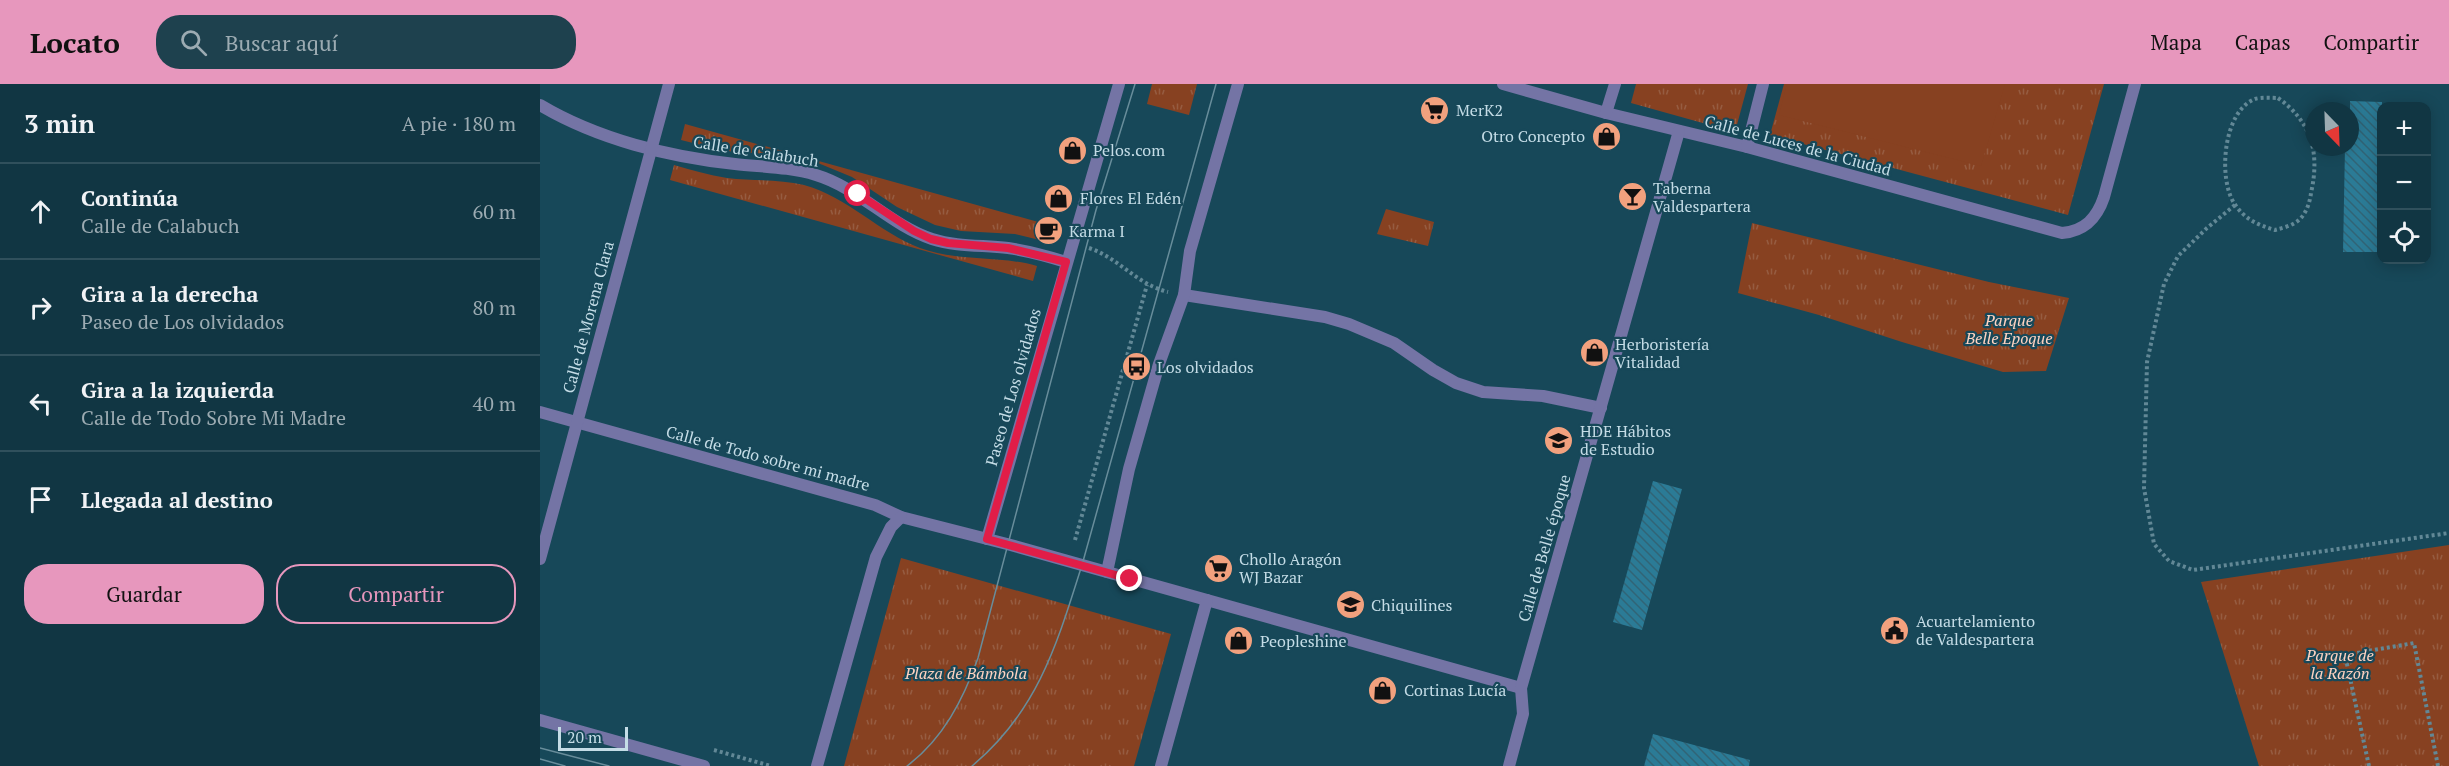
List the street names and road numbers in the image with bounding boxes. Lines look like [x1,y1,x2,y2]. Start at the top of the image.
street label: Calle de Luces de la Ciudad [1702,109,1894,181]
street label: Calle de Calabuch [692,130,821,172]
street label: Calle de Morena Clara [557,239,619,395]
street label: Paseo de Los olvidados [980,306,1046,468]
street label: Calle de Todo sobre mi madre [664,420,872,496]
street label: Calle de Belle époque [1512,472,1576,624]

